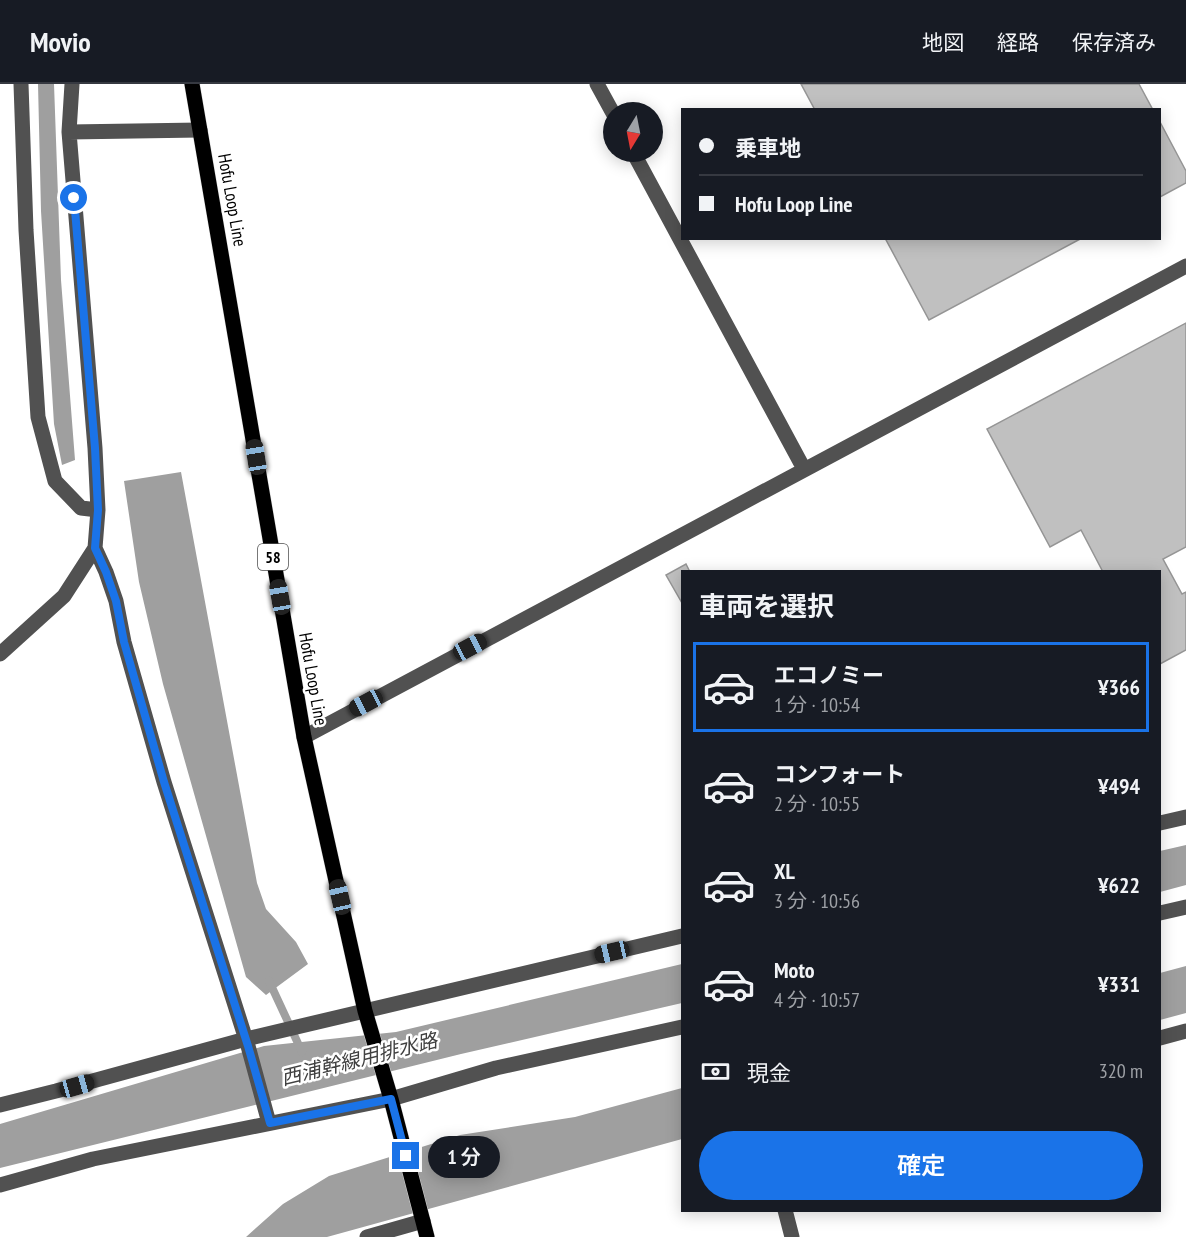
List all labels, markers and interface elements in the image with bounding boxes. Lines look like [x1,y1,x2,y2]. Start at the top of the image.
text: Movio [30,23,91,60]
text: 地図 [922,29,964,56]
text: 経路 [997,29,1039,56]
text: 保存済み [1072,29,1156,56]
north arrow [603,102,663,162]
map controls [603,102,663,162]
text: 乗車地 [735,134,801,162]
street label: Hofu Loop Line [213,152,252,248]
route start [60,184,87,211]
text: Hofu Loop Line [735,190,853,218]
car [244,438,268,476]
road number: 58 [258,544,288,570]
car [268,578,292,616]
text: 車両を選択 [699,589,834,623]
street label: Hofu Loop Line [294,631,333,727]
car [450,631,490,663]
icon: car [702,660,756,714]
text: エコノミー [774,661,884,689]
text: ¥366 [1098,673,1140,701]
car [346,687,386,719]
text: 1 分 · 10:54 [774,692,860,718]
icon: car [702,759,756,813]
text: コンフォート [774,760,905,788]
text: ¥494 [1098,772,1140,800]
text: 2 分 · 10:55 [774,791,860,817]
text: XL [774,857,795,885]
icon: car [702,858,756,912]
text: ¥622 [1098,871,1140,899]
car [327,877,353,917]
text: 3 分 · 10:56 [774,888,860,914]
car [592,939,632,965]
text: Moto [774,956,815,984]
icon: car [702,957,756,1011]
text: ¥331 [1098,970,1140,998]
text: 4 分 · 10:57 [774,987,860,1013]
water label: 西浦幹線用排水路 [278,1027,442,1091]
icon: cash [699,1055,732,1088]
text: 320 m [1099,1058,1143,1084]
text: 現金 [747,1059,791,1087]
car [57,1072,97,1100]
button: 確定 [699,1131,1143,1200]
callout: 1 分 [427,1135,499,1177]
route end [392,1142,419,1169]
text: 1 分 [447,1144,481,1170]

